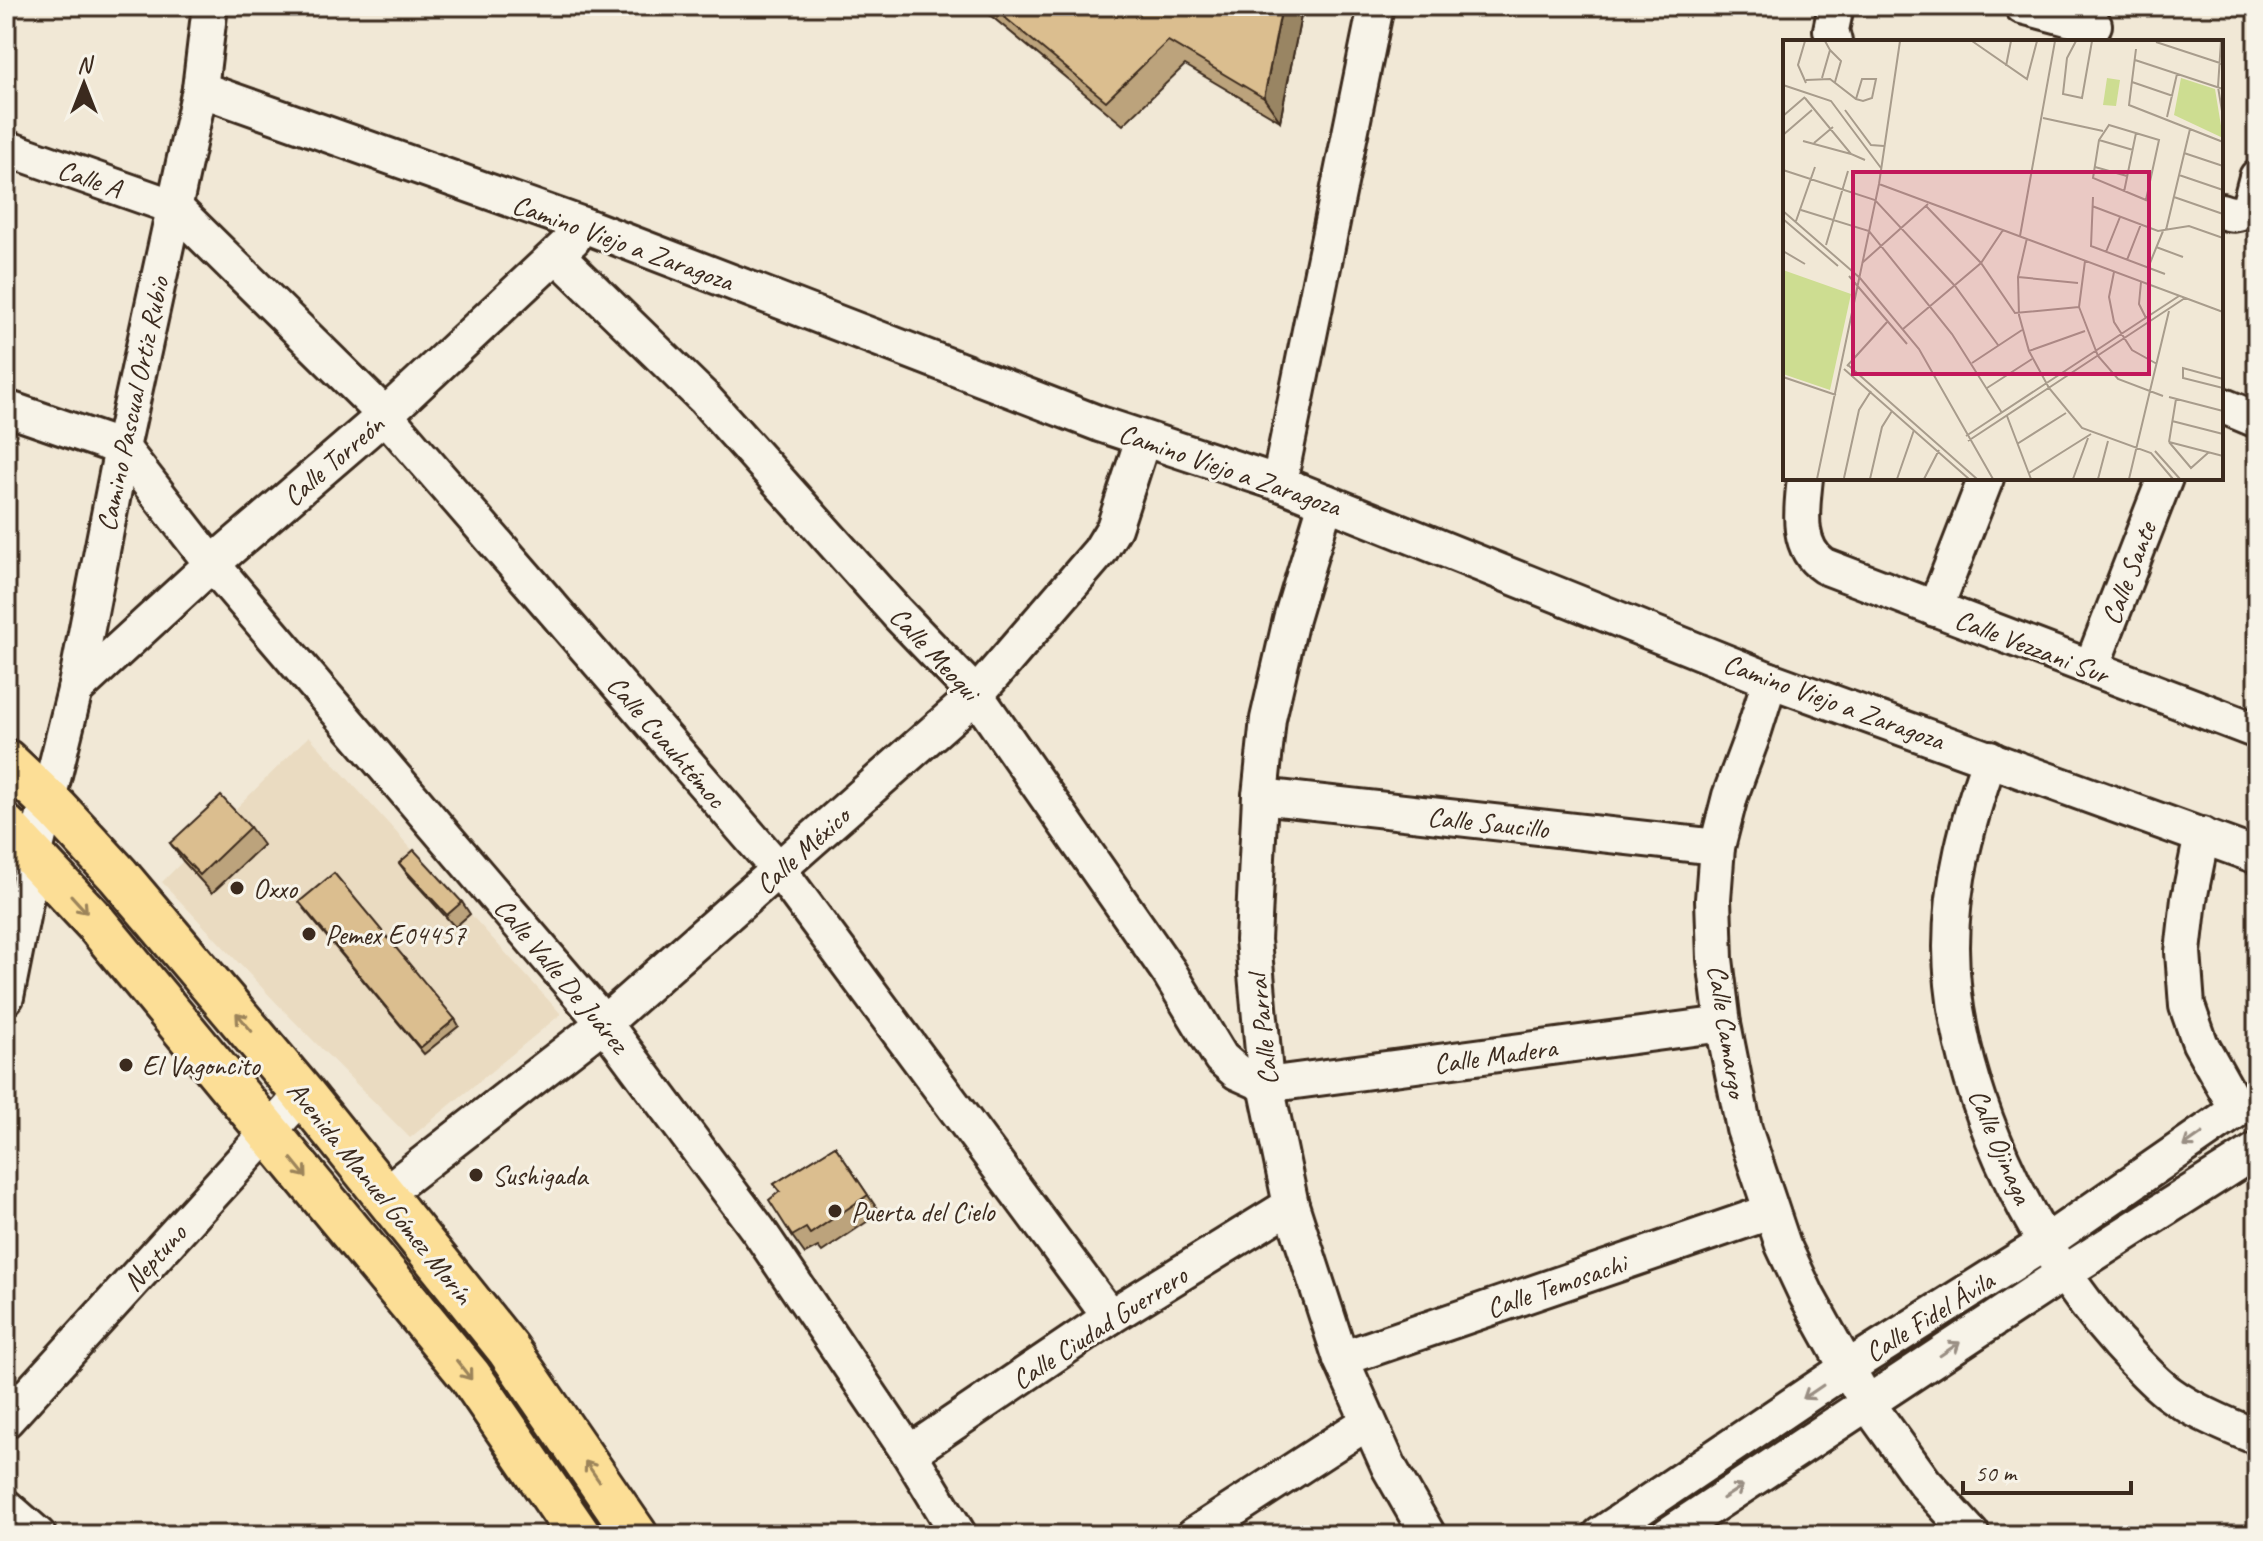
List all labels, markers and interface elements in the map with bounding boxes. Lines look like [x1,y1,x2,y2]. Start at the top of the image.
inset map [1783,40,2223,480]
north arrow [44,44,124,124]
text: N [77,51,94,79]
street label: Calle A [53,151,128,206]
street label: Camino Viejo a Zaragoza [508,186,740,299]
street label: Camino Pascual Ortiz Rubio [88,272,177,534]
street label: Calle Torreón [276,406,392,514]
street label: Camino Viejo a Zaragoza [1114,415,1347,524]
street label: Calle Sante [2093,515,2165,629]
street label: Calle Meoqui [882,599,990,710]
street label: Calle Vezzani Sur [1950,601,2115,692]
street label: Camino Viejo a Zaragoza [1719,645,1951,758]
street label: Calle Cuauhtémoc [599,668,735,816]
street label: Calle México [748,797,859,902]
street label: Calle Saucillo [1426,799,1552,846]
place label: Oxxo [253,871,299,906]
marker: Oxxo [228,879,246,897]
street label: Calle Valle De Juárez [487,891,638,1062]
one-way arrow [69,894,87,914]
place label: Pemex E04457 [325,917,467,952]
marker: Pemex E04457 [300,925,318,943]
street label: Calle Camargo [1700,962,1756,1103]
street label: Calle Parral [1239,968,1286,1087]
one-way arrow [235,1012,253,1033]
street label: Calle Madera [1431,1029,1561,1081]
place label: El Vagoncito [142,1048,262,1083]
marker: El Vagoncito [117,1056,135,1074]
street label: Avenida Manuel Gómez Morín [280,1074,482,1312]
street label: Calle Ojinaga [1961,1083,2041,1211]
one-way arrow [2182,1132,2204,1148]
one-way arrow [291,1157,308,1178]
place label: Sushigada [492,1158,589,1193]
marker: Sushigada [467,1166,485,1184]
place label: Puerta del Cielo [851,1194,996,1229]
marker: Puerta del Cielo [826,1202,844,1220]
street label: Neptuno [115,1215,195,1298]
street label: Calle Temosachi [1482,1244,1634,1326]
street label: Calle Ciudad Guerrero [1005,1257,1195,1397]
street label: Calle Fidel Ávila [1858,1262,2002,1370]
one-way arrow [1939,1340,1961,1357]
one-way arrow [455,1359,473,1380]
one-way arrow [1802,1383,1824,1400]
scale bar [1963,1445,2131,1495]
text: 50 m [1975,1458,2018,1488]
one-way arrow [584,1460,600,1482]
one-way arrow [1722,1484,1744,1500]

